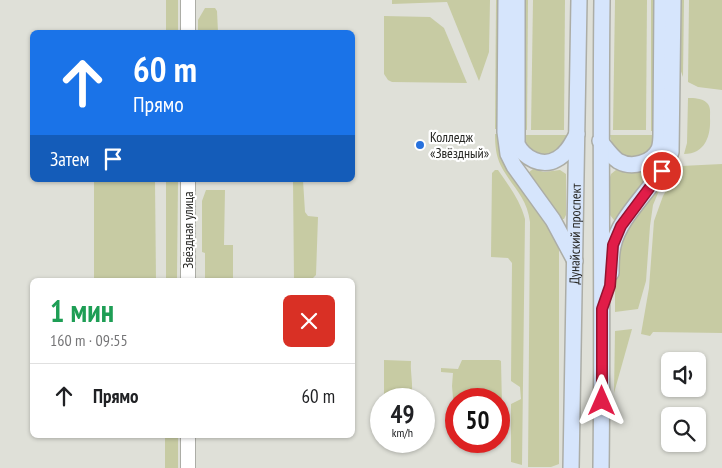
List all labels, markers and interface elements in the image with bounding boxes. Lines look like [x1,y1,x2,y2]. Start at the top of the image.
text: 60 m [133,46,197,92]
icon: ahead [50,50,115,115]
text: Прямо [133,90,184,118]
place label: Колледж «Звёздный» [430,128,489,162]
marker: Колледж «Звёздный» [414,139,426,151]
icon: arrive [99,145,127,173]
text: Затем [50,147,89,171]
pin [641,150,683,192]
icon: arrive [648,157,676,185]
street label: Дунайский проспект [565,183,585,285]
street label: Звёздная улица [179,191,197,269]
text: 1 мин [50,291,114,330]
button: close [283,295,335,347]
text: 160 m · 09:55 [50,330,128,350]
map controls [661,352,706,452]
button: sound [661,352,706,397]
position arrow [575,374,627,426]
icon: ahead [50,382,78,410]
text: Прямо [93,384,138,408]
text: 60 m [302,384,335,408]
speed limit sign: 50 [445,388,510,453]
text: 49 [391,398,414,430]
button: search [661,407,706,452]
text: km/h [392,425,413,440]

